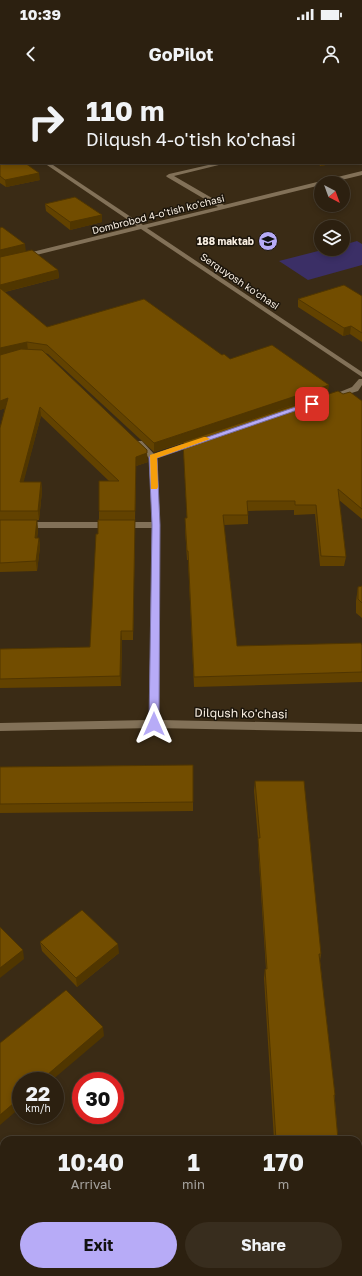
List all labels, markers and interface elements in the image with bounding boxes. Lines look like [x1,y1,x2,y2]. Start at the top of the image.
text: 10:39 [20,5,61,23]
icon: back [20,43,42,65]
text: GoPilot [149,43,213,65]
icon: person [320,43,342,65]
text: 110 m [86,94,165,127]
icon: right [20,96,72,148]
text: Dilqush 4-o'tish ko'chasi [86,128,296,150]
north arrow [314,176,350,212]
map controls [314,176,350,256]
street label: Dombrobod 4-o'tish ko'chasi [90,192,226,236]
button: layers [314,220,350,256]
school or university icon: 188 maktab [257,230,279,252]
place label: 188 maktab [197,235,254,247]
street label: Serquyosh ko'chasi [198,250,282,312]
pin [295,387,329,421]
icon: arrive [301,393,323,415]
position arrow [133,703,175,745]
street label: Dilqush ko'chasi [194,705,288,721]
speed limit sign: 30 [72,1072,124,1124]
text: 22 [26,1081,50,1105]
text: km/h [25,1102,51,1114]
text: 10:40 [58,1147,124,1176]
text: 1 [187,1147,200,1176]
text: 170 [263,1147,304,1176]
text: Arrival [71,1176,111,1192]
text: min [182,1176,205,1192]
text: m [278,1176,289,1192]
button: Exit [20,1222,177,1268]
button: Share [185,1222,342,1268]

